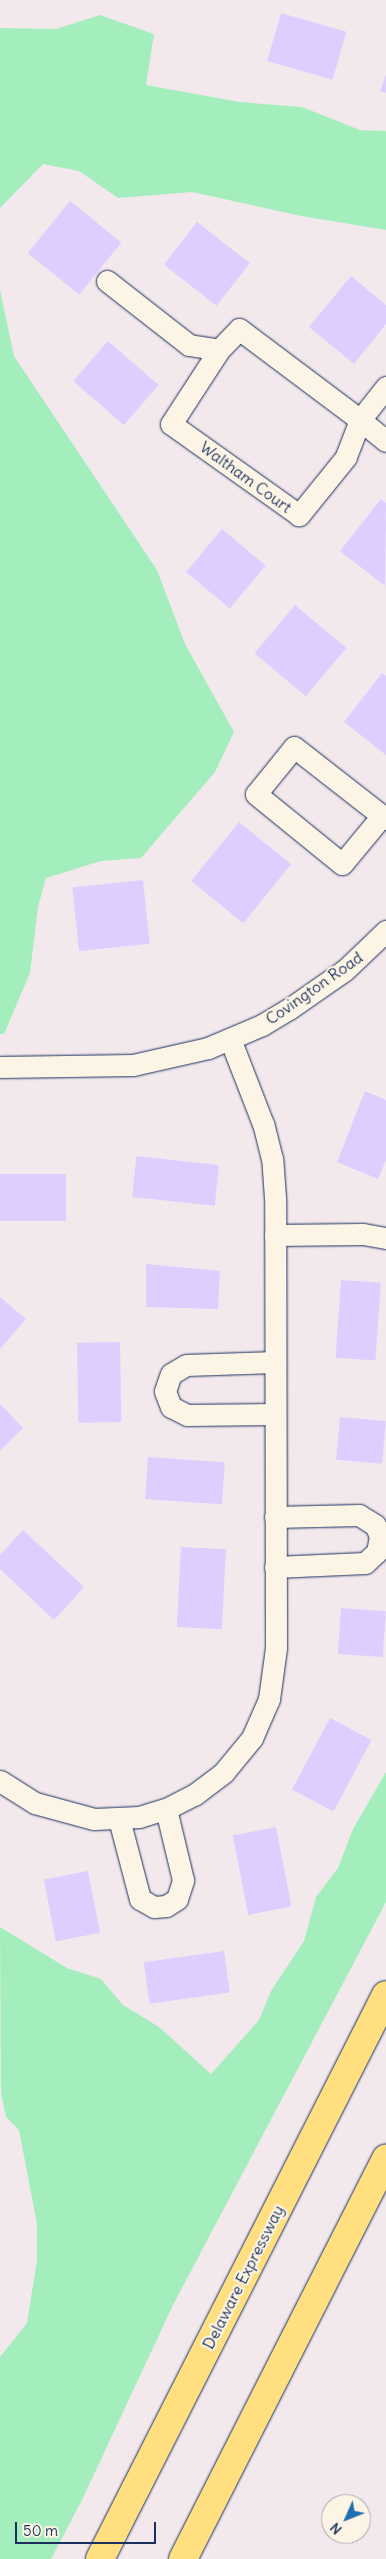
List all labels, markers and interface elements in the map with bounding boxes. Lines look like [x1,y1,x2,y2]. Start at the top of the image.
street label: Waltham Court [196,437,296,517]
street label: Covington Road [262,947,366,1029]
street label: Delaware Expressway [198,2202,288,2352]
north arrow [321,2494,371,2544]
scale bar [18,2512,159,2544]
text: N [326,2519,346,2538]
text: 50 m [23,2521,58,2540]

